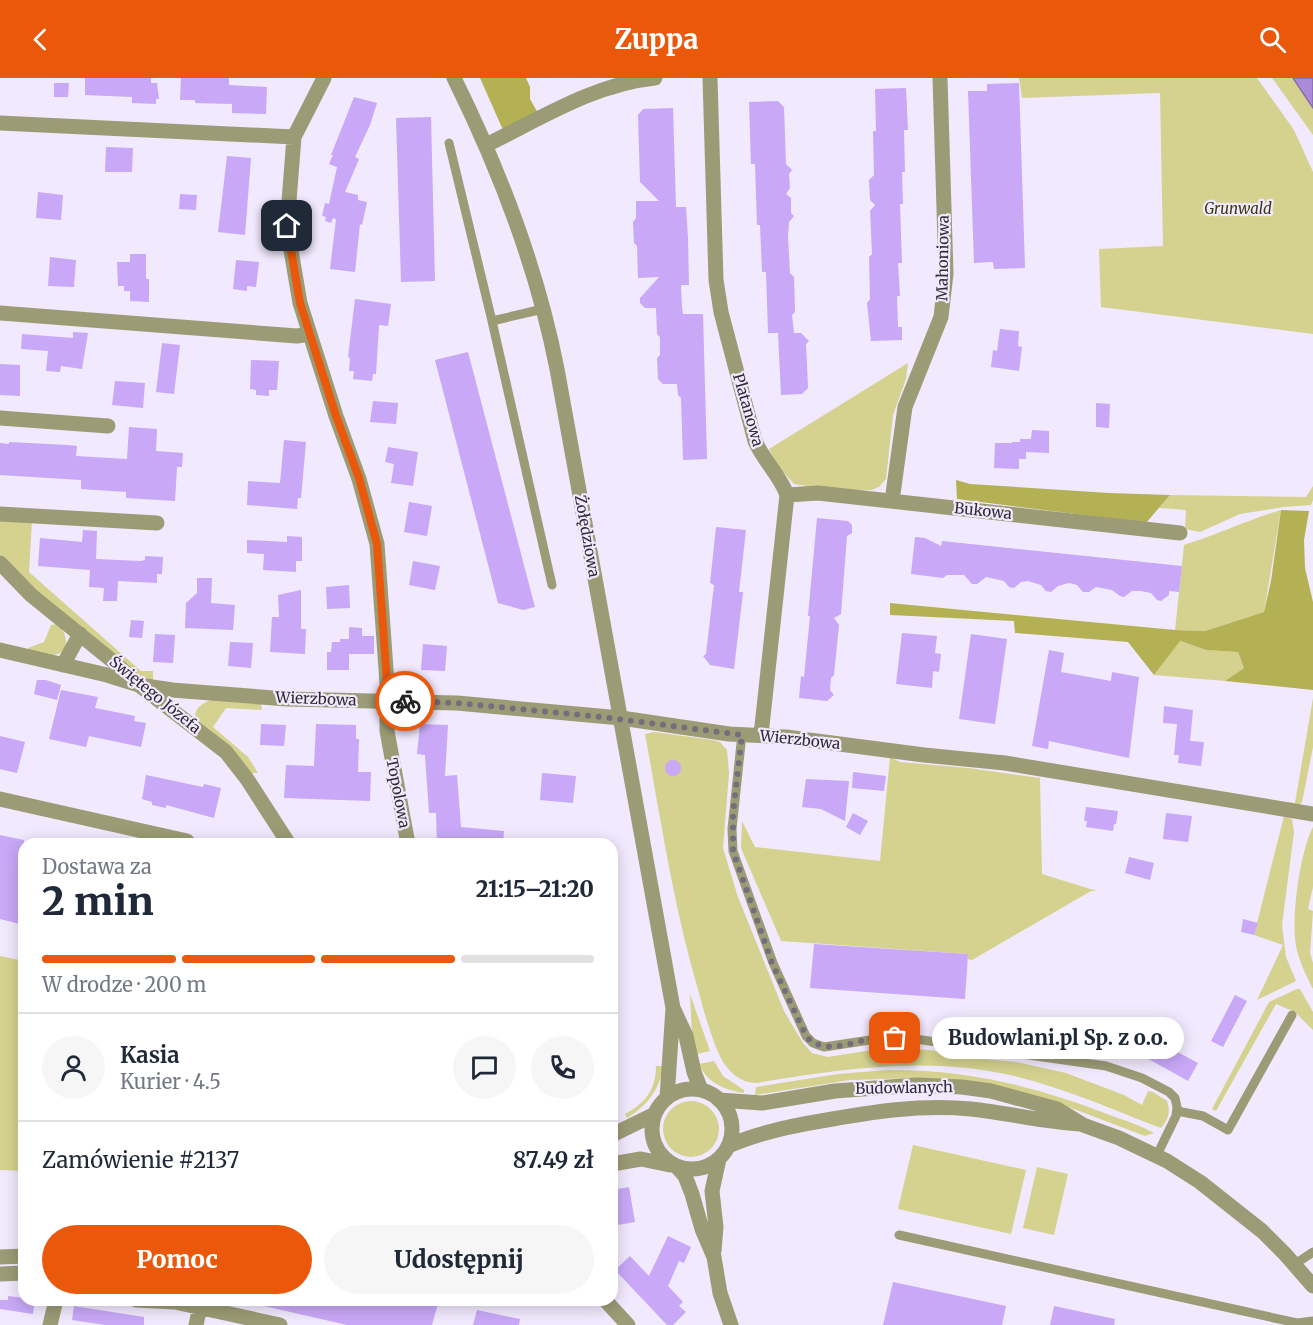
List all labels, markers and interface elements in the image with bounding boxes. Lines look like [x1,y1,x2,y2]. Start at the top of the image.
text: Zuppa [614,22,699,56]
icon: back [24,23,57,56]
icon: search [1256,23,1289,56]
park label: Grunwald [1204,199,1272,218]
pin [261,200,312,251]
icon: home [270,209,303,242]
street label: Mahoniowa [932,215,953,301]
street label: Platanowa [729,371,768,449]
street label: Żołędziowa [571,493,604,579]
street label: Bukowa [953,498,1013,523]
street label: Świętego Józefa [106,651,206,737]
courier [375,671,435,731]
icon: bike [389,685,422,718]
street label: Wierzbowa [274,688,357,709]
street label: Wierzbowa [758,726,841,753]
street label: Topolowa [382,756,415,830]
text: Dostawa za [42,854,152,879]
text: 21:15–21:20 [476,875,594,903]
text: 2 min [42,877,154,926]
text: W drodze · 200 m [42,972,206,997]
pin [869,1012,920,1063]
callout: Budowlani.pl Sp. z o.o. [931,1017,1183,1059]
icon: bag [878,1021,911,1054]
text: Budowlani.pl Sp. z o.o. [948,1025,1168,1050]
button: person [42,1036,105,1099]
button: chat [453,1036,516,1099]
button: phone [531,1036,594,1099]
text: Kasia [120,1041,180,1069]
text: Kurier · 4.5 [120,1069,221,1094]
street label: Budowlanych [855,1077,953,1098]
text: Zamówienie #2137 [42,1146,239,1174]
text: 87.49 zł [513,1146,594,1174]
button: Pomoc [42,1225,312,1294]
button: Udostępnij [324,1225,594,1294]

